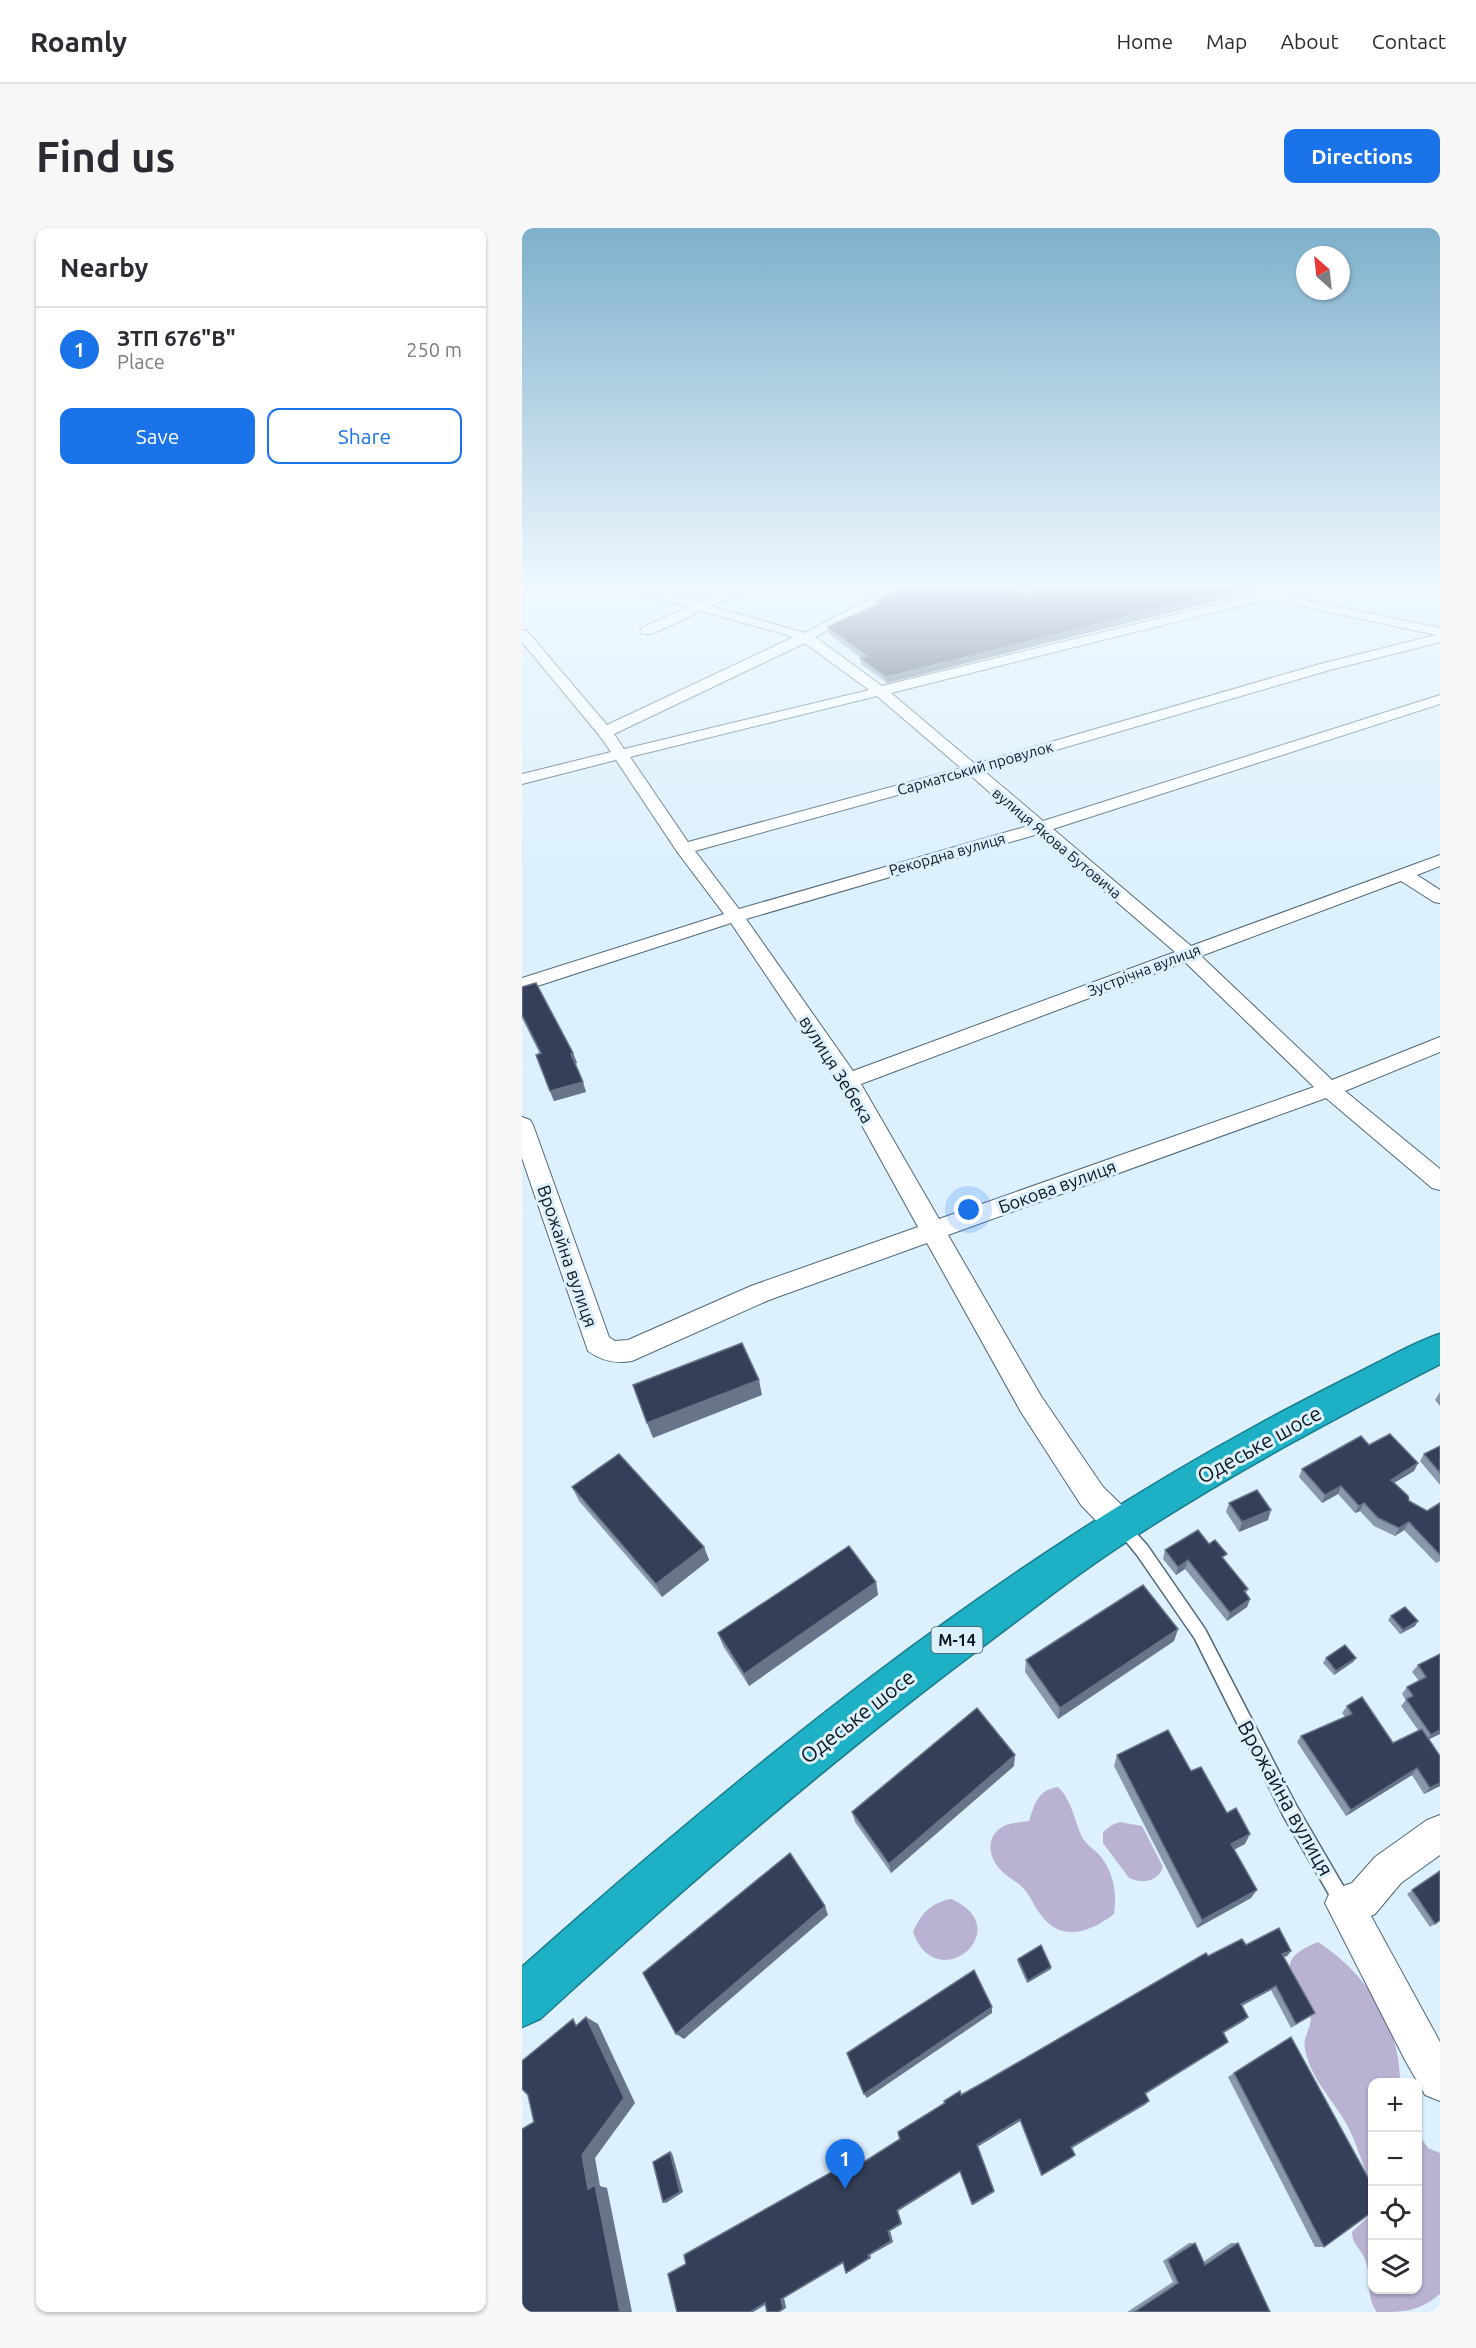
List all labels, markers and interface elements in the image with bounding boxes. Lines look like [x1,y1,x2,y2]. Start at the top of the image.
text: Roamly [30,26,127,57]
text: Home [1116,29,1173,53]
text: Map [1206,29,1247,53]
text: About [1280,29,1339,53]
text: Contact [1372,29,1446,53]
button: Directions [1284,129,1440,183]
text: Find us [36,133,175,180]
north arrow [1296,246,1350,300]
text: Nearby [60,253,148,282]
text: ЗТП 676"В" [117,325,236,350]
text: 1 [74,338,85,361]
text: 250 m [406,338,462,361]
text: Place [117,350,165,373]
button: Save [60,408,255,464]
button: Share [267,408,462,464]
street label: Сарматський провулок [895,738,1055,798]
street label: вулиця Якова Бутовича [989,784,1125,902]
street label: Рекордна вулиця [887,829,1007,879]
street label: Зустрічна вулиця [1085,941,1203,999]
street label: вулиця Зебека [796,1012,878,1126]
street label: Бокова вулиця [995,1155,1119,1217]
street label: Врожайна вулиця [534,1182,602,1330]
your location [954,1195,983,1224]
street label: Одеське шосе [1193,1400,1325,1488]
road number: М-14 [932,1627,982,1653]
street label: Одеське шосе [795,1664,919,1768]
street label: Врожайна вулиця [1233,1716,1339,1880]
map controls [1368,2078,1422,2294]
button: + [1368,2078,1422,2132]
button: − [1368,2132,1422,2186]
pin: 1 [826,2140,864,2189]
button: locate [1368,2186,1422,2240]
button: layers [1368,2240,1422,2294]

